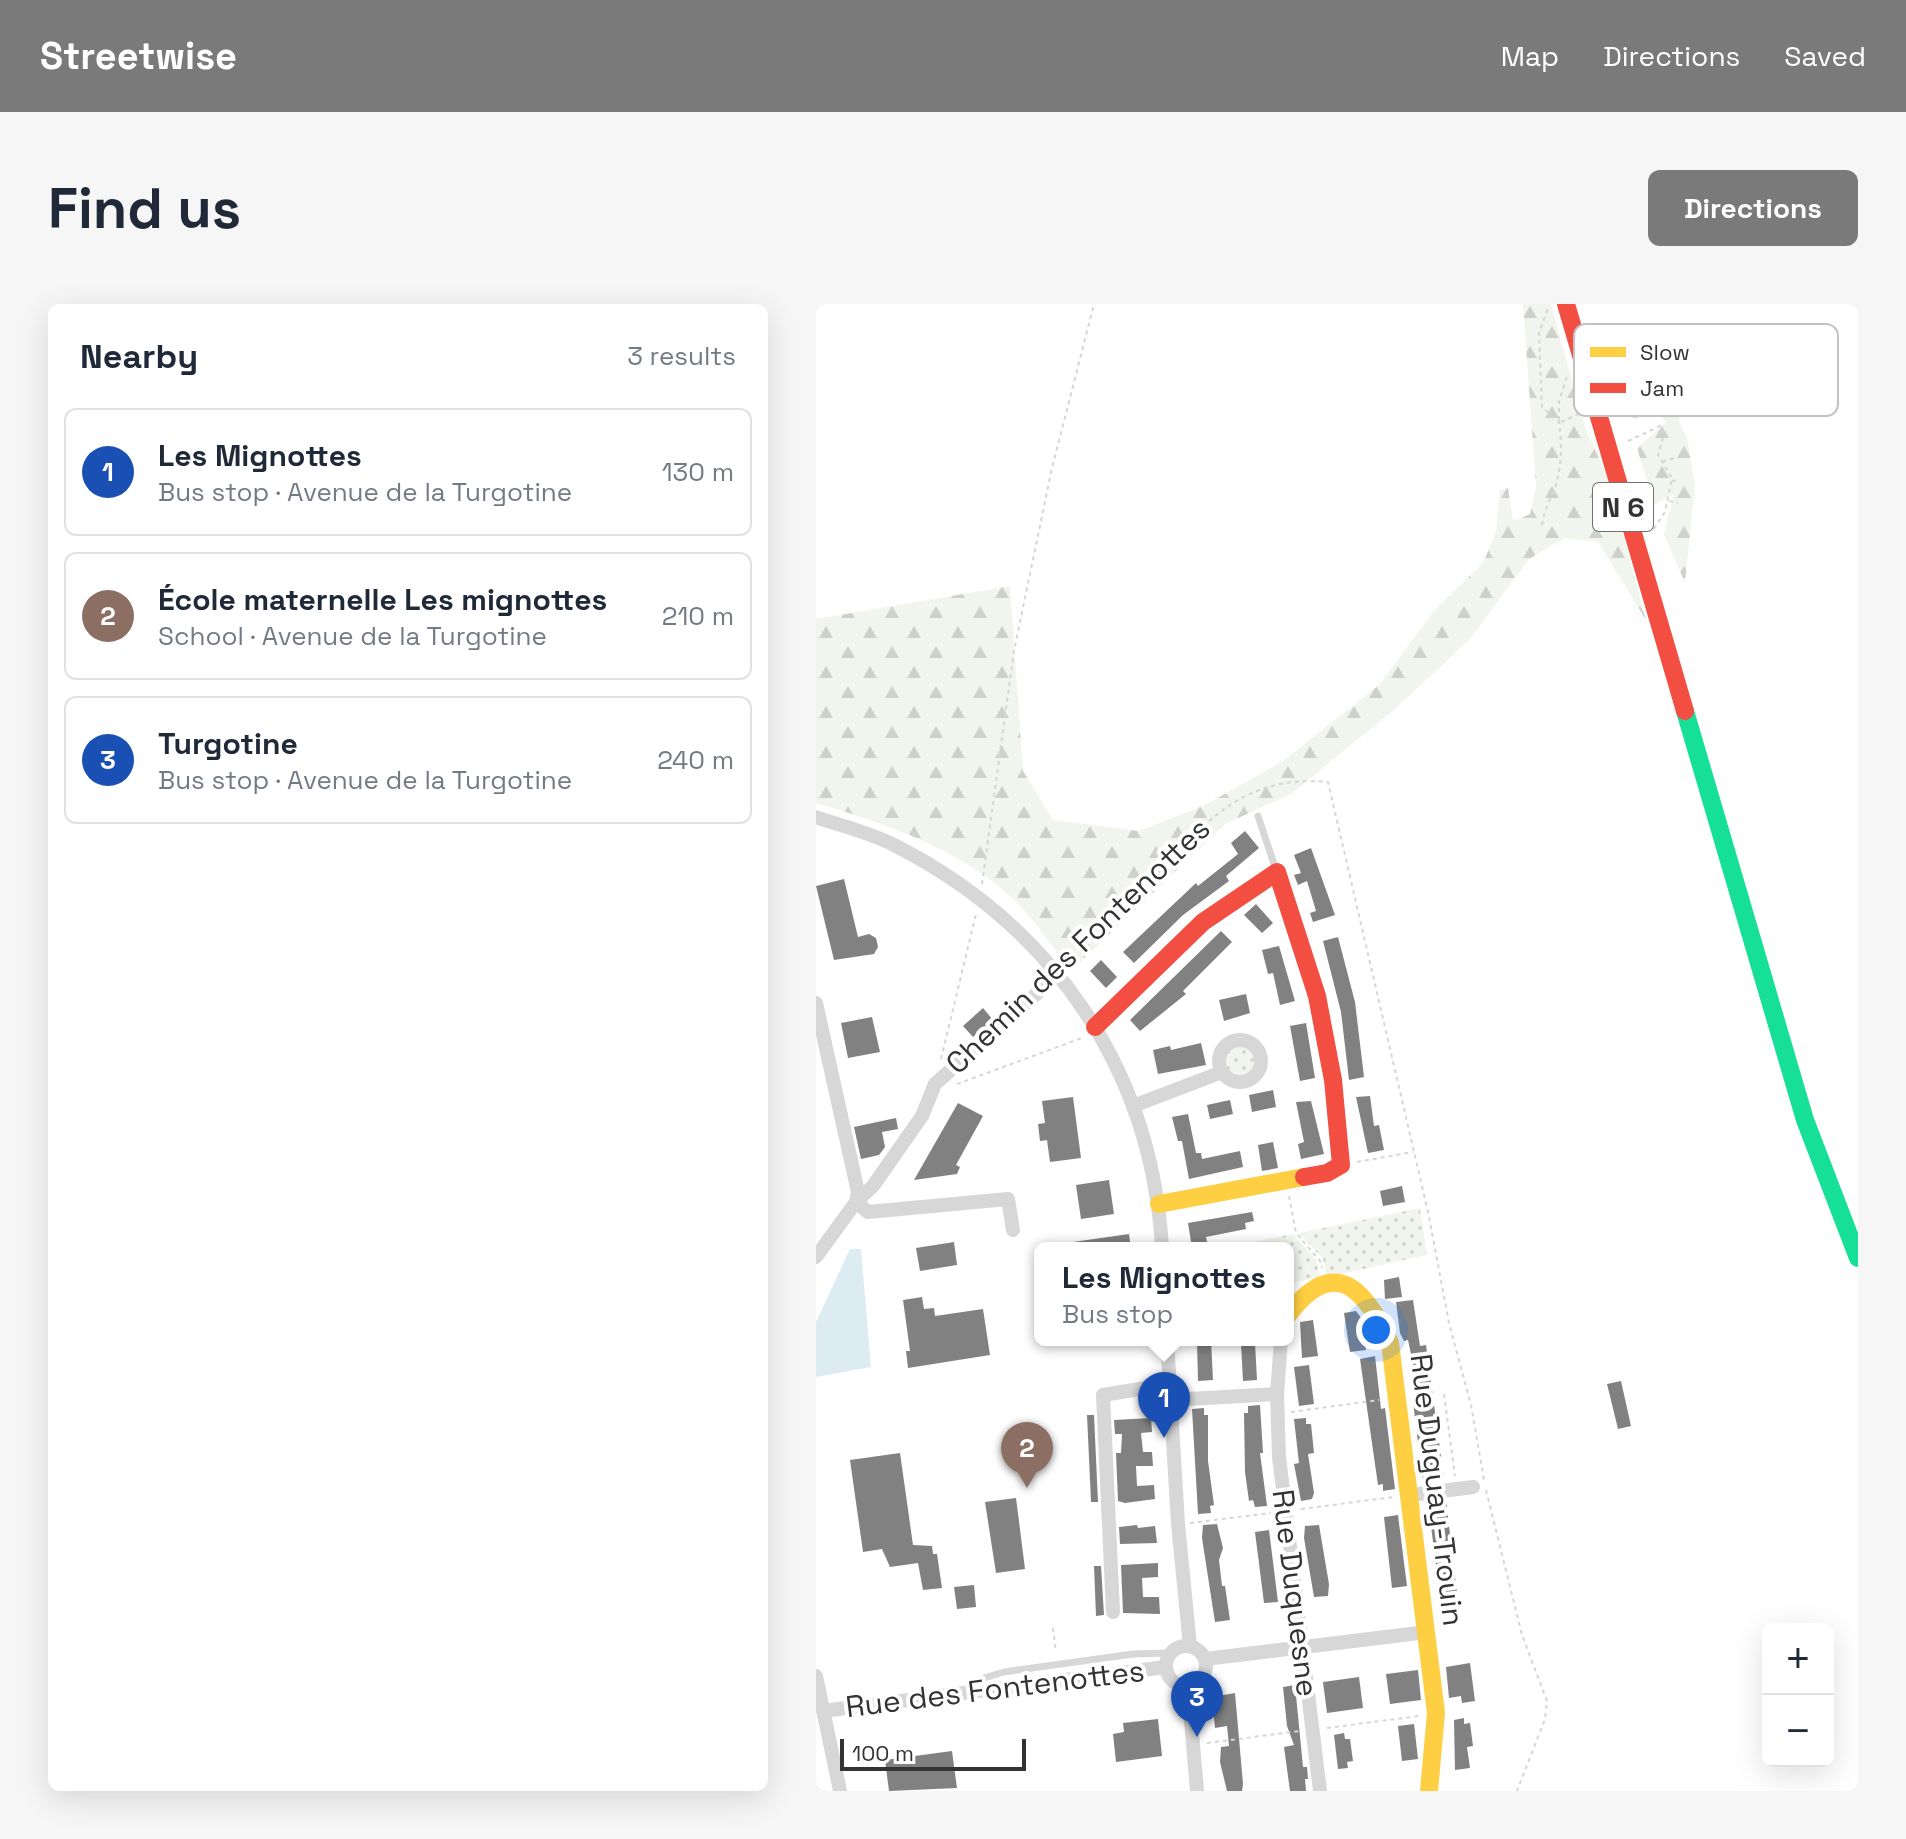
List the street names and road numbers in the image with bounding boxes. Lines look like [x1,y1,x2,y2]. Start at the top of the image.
road number: N 6 [1593,483,1653,531]
street label: Chemin des Fontenottes [937,809,1218,1082]
street label: Rue Duguay-Trouin [1401,1352,1474,1628]
street label: Rue Duquesne [1263,1487,1328,1699]
street label: Rue des Fontenottes [843,1651,1147,1726]

